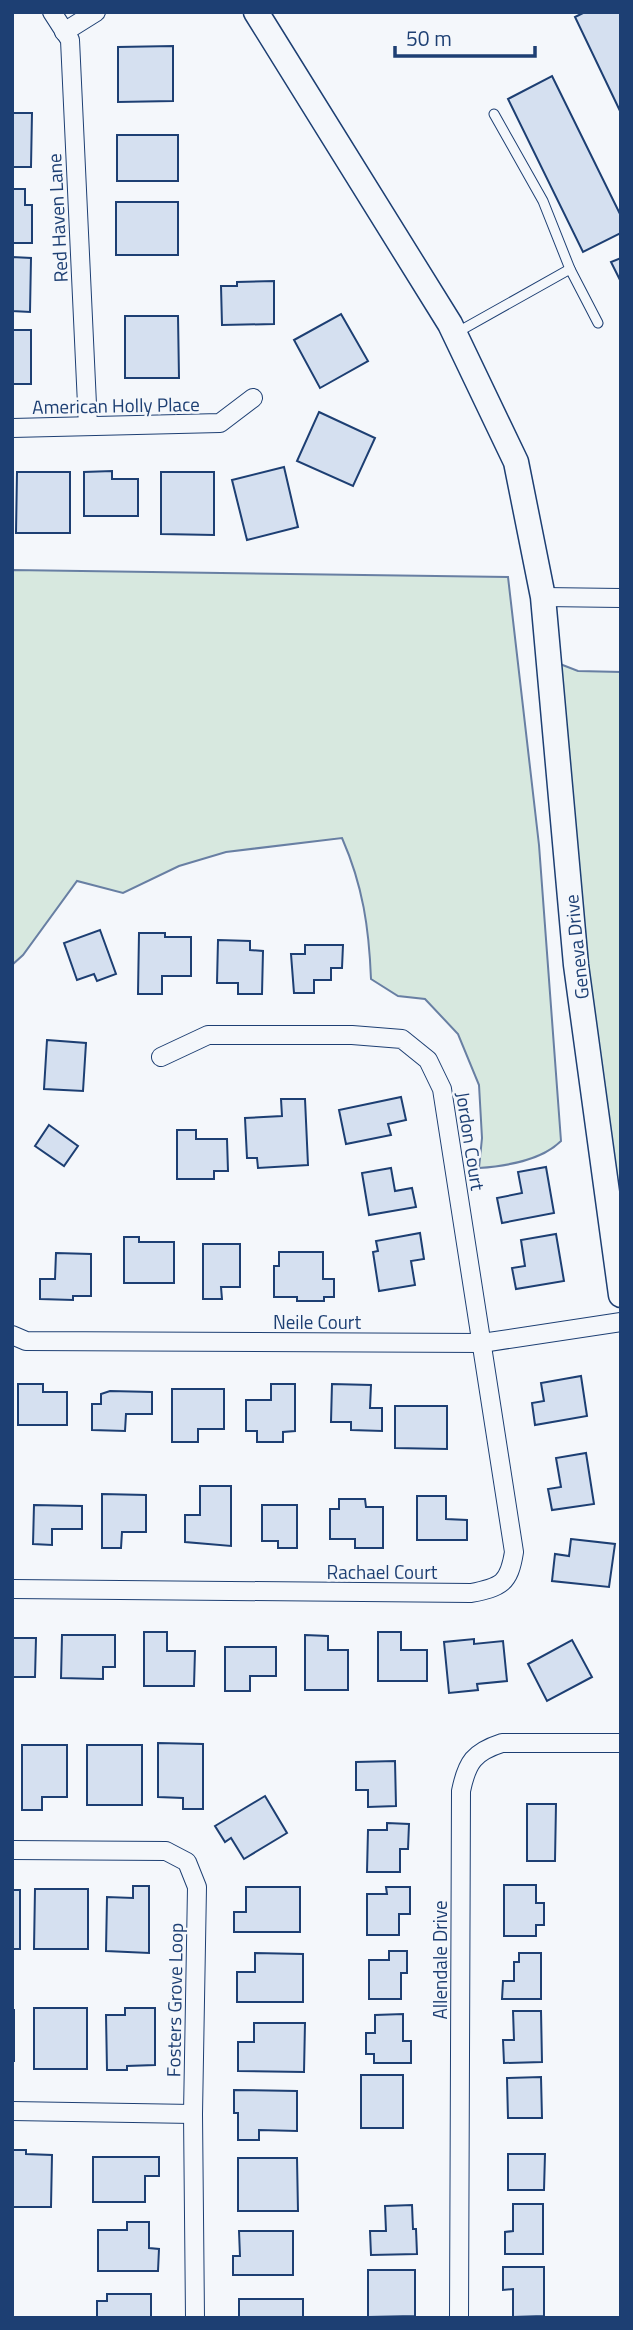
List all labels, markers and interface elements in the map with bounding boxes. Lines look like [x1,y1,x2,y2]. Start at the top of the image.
scale bar [395,14,535,58]
text: 50 m [406,22,452,54]
street label: Red Haven Lane [39,153,75,283]
street label: American Holly Place [32,389,200,421]
street label: Geneva Drive [556,893,596,1001]
street label: Jordon Court [449,1089,493,1193]
street label: Neile Court [273,1307,361,1336]
street label: Rachael Court [327,1557,438,1586]
street label: Allendale Drive [425,1900,454,2020]
street label: Fosters Grove Loop [158,1923,190,2077]

